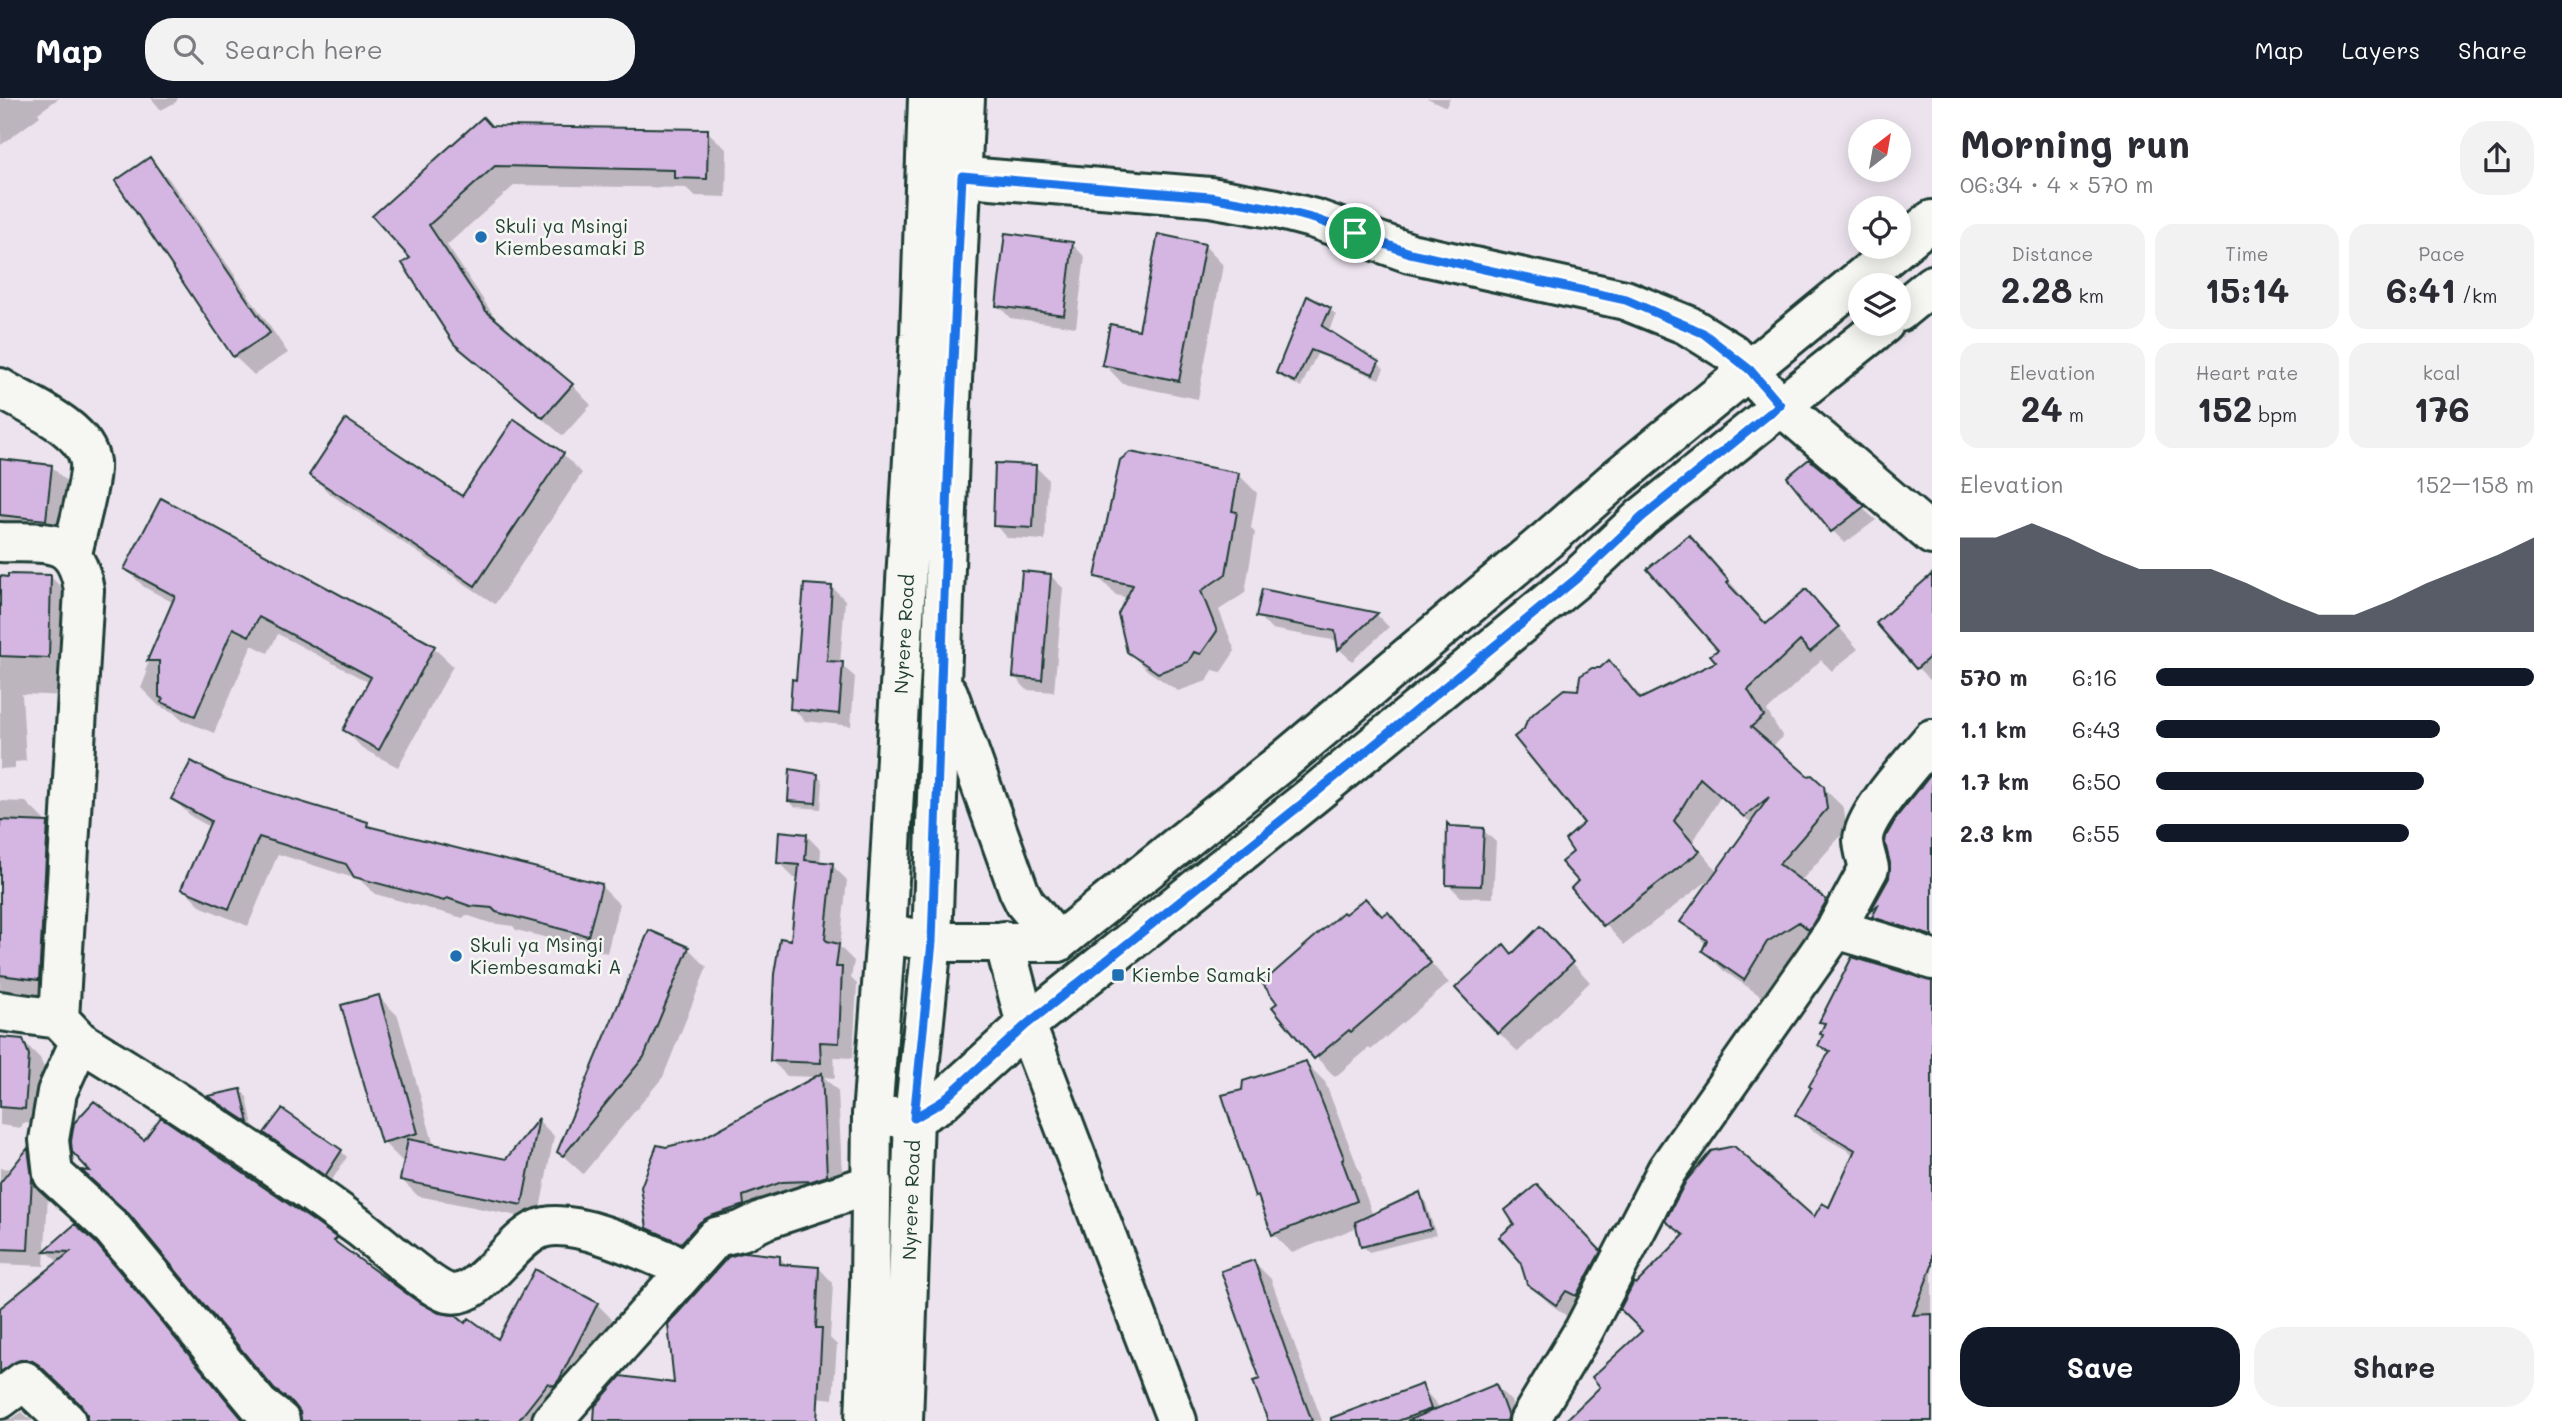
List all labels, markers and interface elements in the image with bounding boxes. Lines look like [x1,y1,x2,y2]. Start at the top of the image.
search box [145,18,635,81]
text: Map [35,28,103,71]
icon: search [169,30,207,68]
text: Search here [225,32,383,66]
text: Map [2255,34,2303,65]
text: Layers [2341,34,2420,65]
text: Share [2458,34,2527,65]
text: Morning run [1960,118,2190,168]
north arrow [1848,119,1911,182]
map controls [1848,119,1911,336]
button: share [2460,121,2534,195]
text: 06:34 · 4 × 570 m [1960,169,2154,199]
button: locate [1848,196,1911,259]
pin [1325,203,1385,263]
place label: Skuli ya Msingi Kiembesamaki B [495,213,645,260]
icon: arrive [1336,214,1374,252]
marker: Skuli ya Msingi Kiembesamaki B [473,229,489,245]
text: Distance [2011,241,2093,266]
text: Time [2225,241,2269,266]
text: Pace [2418,241,2465,266]
text: 2.28 [2001,266,2072,312]
text: 15:14 [2205,266,2289,312]
text: 6:41 [2386,266,2456,312]
button: layers [1848,273,1911,336]
text: km [2072,283,2104,308]
text: /km [2456,283,2497,308]
text: Elevation [2010,360,2095,385]
text: Heart rate [2196,360,2298,385]
text: kcal [2423,360,2461,385]
text: 24 [2021,385,2063,431]
text: 152 [2197,385,2252,431]
text: 176 [2414,385,2470,431]
text: m [2063,402,2084,427]
text: bpm [2252,402,2297,427]
text: Elevation [1960,469,2063,499]
text: 152–158 m [2415,469,2534,499]
street label: Nyrere Road [888,573,919,695]
text: 570 m [1960,662,2028,692]
text: 6:16 [2072,662,2117,692]
text: 1.1 km [1960,714,2026,744]
text: 6:43 [2072,714,2120,744]
text: 1.7 km [1960,766,2029,796]
text: 6:50 [2072,766,2121,796]
text: 2.3 km [1960,818,2033,848]
text: 6:55 [2072,818,2120,848]
place label: Skuli ya Msingi Kiembesamaki A [470,932,621,979]
marker: Skuli ya Msingi Kiembesamaki A [448,948,464,964]
place label: Kiembe Samaki [1132,962,1272,987]
marker: Kiembe Samaki [1110,967,1126,983]
street label: Nyrere Road [896,1140,925,1260]
button: Save [1960,1327,2240,1407]
button: Share [2254,1327,2534,1407]

